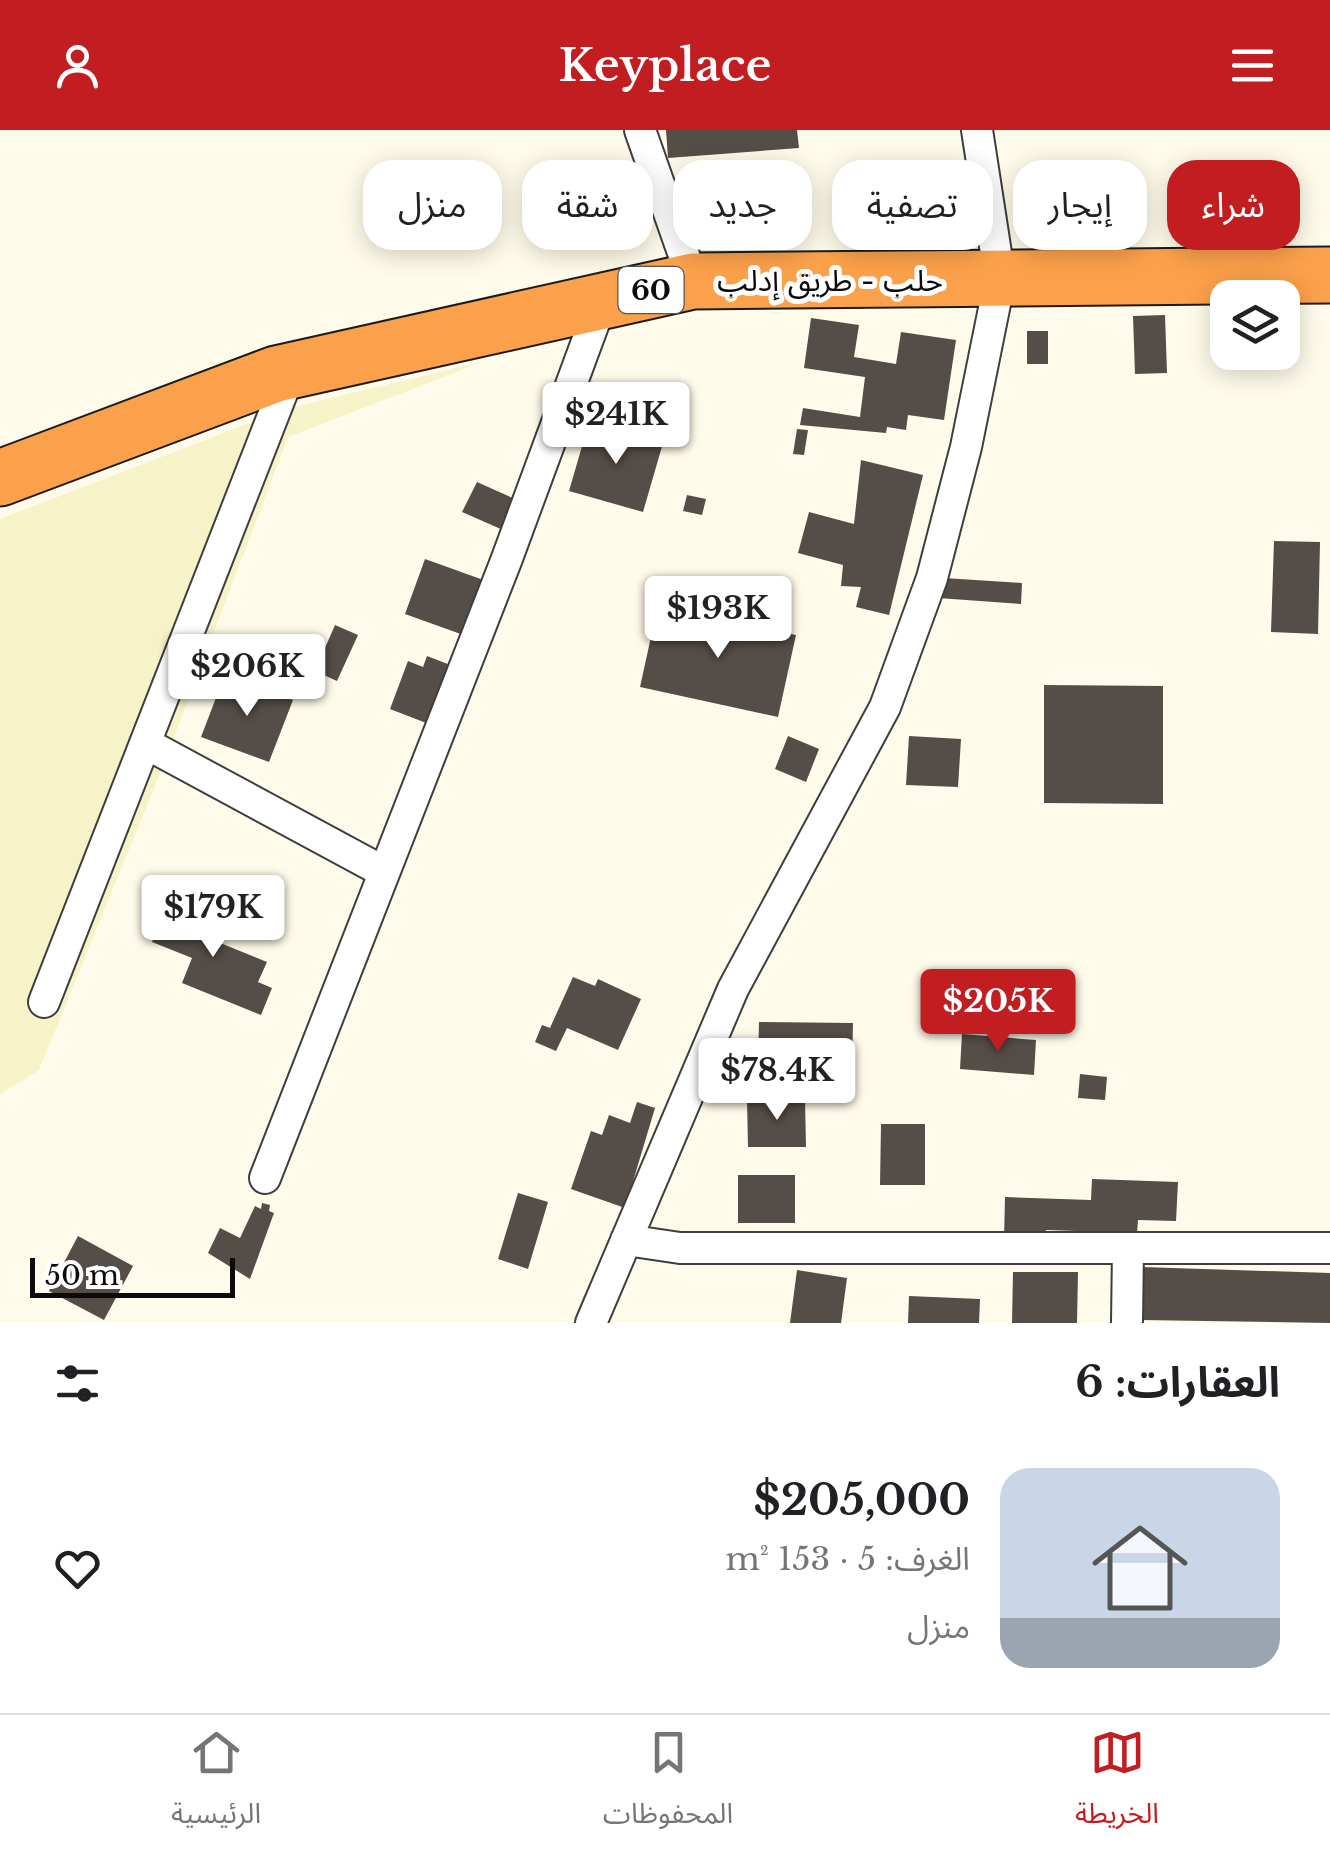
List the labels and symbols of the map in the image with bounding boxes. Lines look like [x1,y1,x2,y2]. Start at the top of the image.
street label: حلب - طريق إدلب [717,262,943,301]
road number: 60 [618,267,684,313]
pin: $241K [546,382,686,467]
pin: $193K [648,576,788,661]
pin: $206K [177,634,317,719]
pin: $179K [143,875,283,960]
pin: $205K [928,969,1068,1054]
pin: $78.4K [696,1038,858,1123]
scale bar [30,1253,235,1298]

